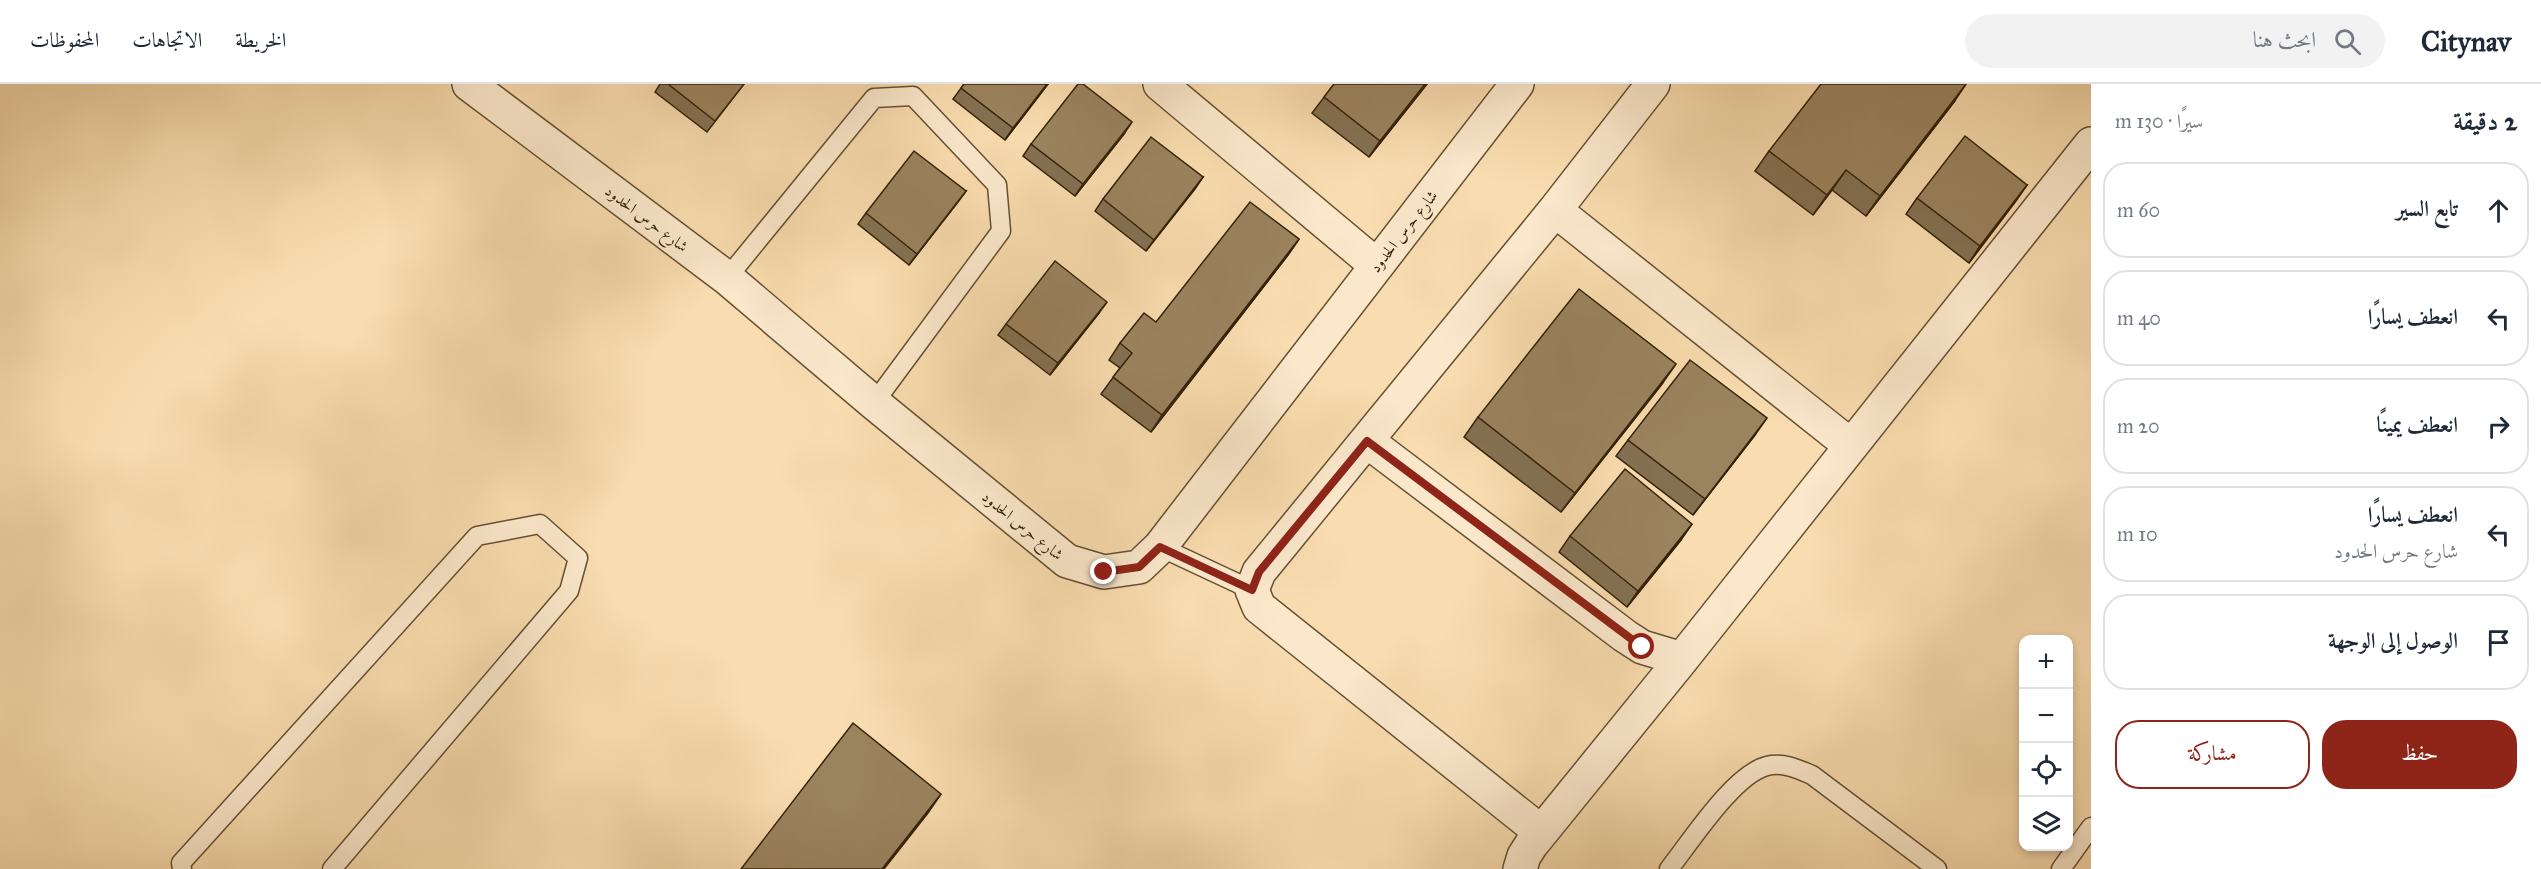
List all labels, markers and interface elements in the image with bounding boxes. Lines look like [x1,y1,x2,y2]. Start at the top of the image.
search box [1965,14,2385,68]
text: Citynav [2421,24,2511,59]
icon: search [2331,25,2364,58]
text: ابحث هنا [2253,26,2316,53]
text: المحفوظات [30,27,99,53]
text: الاتجاهات [132,27,202,53]
text: الخريطة [235,27,286,53]
text: 2 دقيقة [2453,105,2517,137]
text: سيرًا · 130 m [2115,109,2203,133]
street label: شارع حرس الحدود [599,181,692,259]
street label: شارع حرس الحدود [1365,186,1445,279]
icon: ahead [2482,194,2515,227]
text: تابع السير [2396,195,2458,222]
text: 60 m [2117,198,2160,222]
icon: left [2482,302,2515,335]
text: انعطف يسارًا [2368,303,2458,330]
text: 40 m [2117,306,2161,330]
icon: right [2482,410,2515,443]
text: انعطف يمينًا [2377,411,2458,438]
text: 20 m [2117,414,2160,438]
street label: شارع حرس الحدود [976,487,1067,567]
text: انعطف يسارًا [2368,501,2458,528]
icon: left [2482,518,2515,551]
text: 10 m [2117,522,2158,546]
text: شارع حرس الحدود [2334,539,2458,563]
route end [1090,558,1116,584]
icon: arrive [2482,626,2515,659]
text: الوصول إلى الوجهة [2328,627,2458,654]
route start [1628,633,1654,659]
map controls [2019,635,2073,851]
button: + [2019,635,2073,689]
button: − [2019,689,2073,743]
button: مشاركة [2115,720,2310,789]
button: حفظ [2322,720,2517,789]
button: locate [2019,743,2073,797]
button: layers [2019,797,2073,851]

